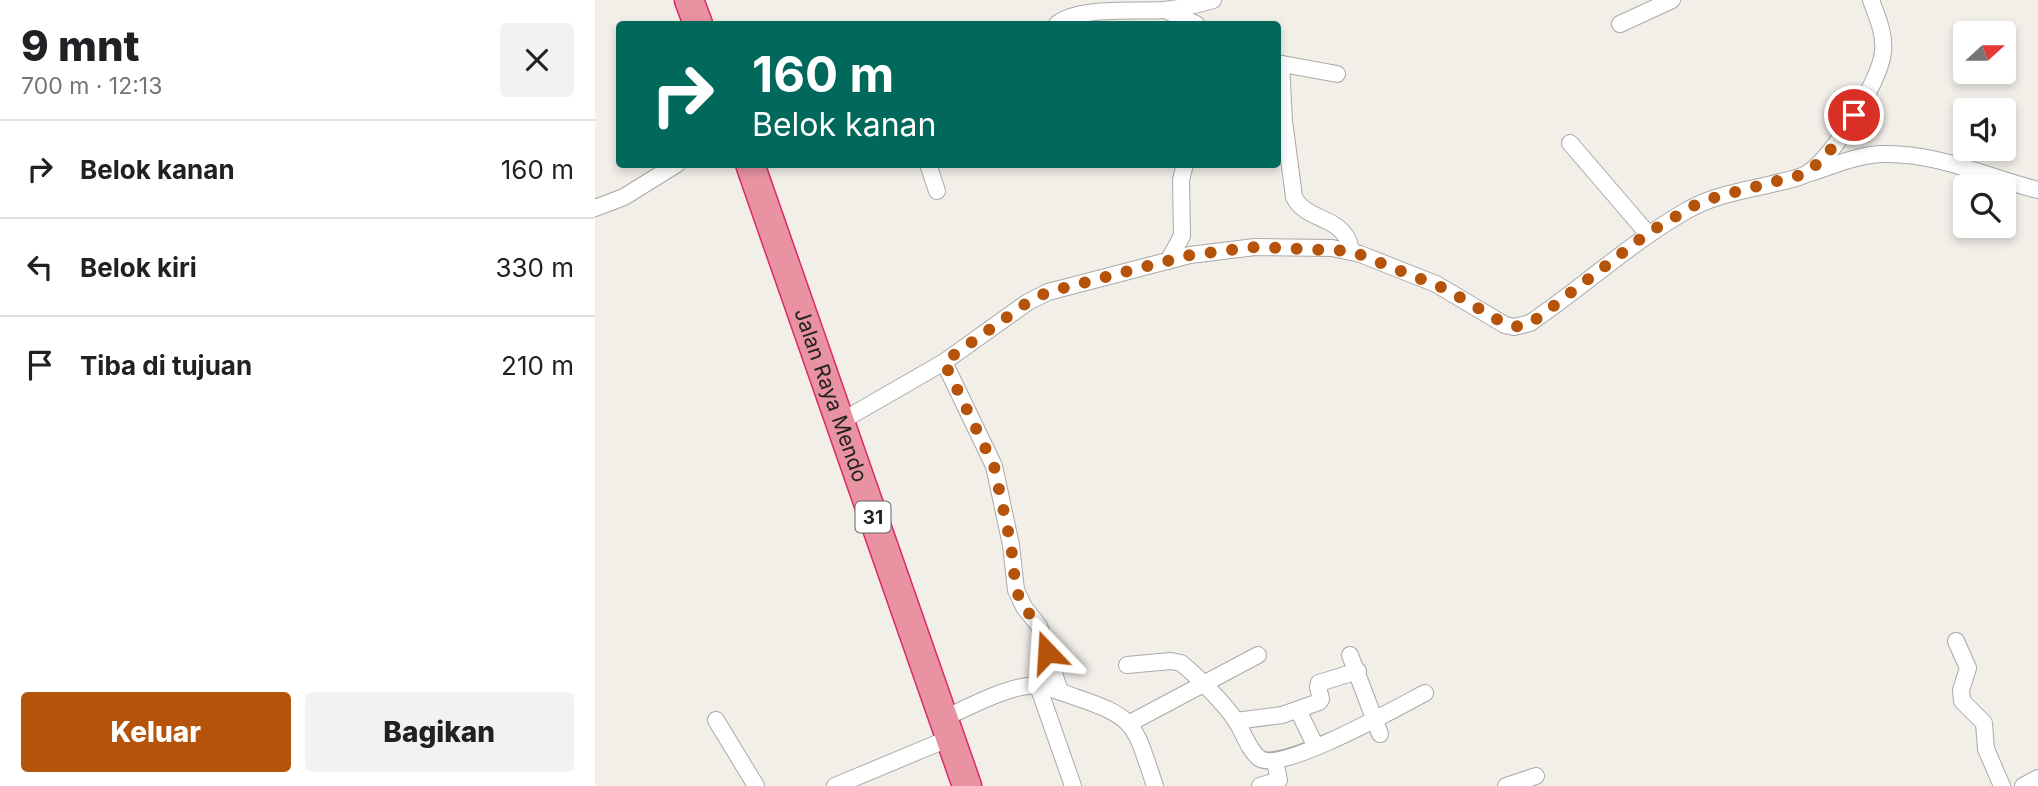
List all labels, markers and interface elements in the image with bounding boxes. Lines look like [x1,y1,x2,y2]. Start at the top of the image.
text: 9 mnt [21,20,140,71]
north arrow [1953,21,2016,84]
map controls [1953,21,2016,238]
button: close [500,23,574,97]
text: 160 m [752,45,894,104]
icon: right [637,49,728,140]
text: 700 m · 12:13 [21,72,162,100]
pin [1824,85,1884,145]
icon: arrive [1835,96,1873,134]
button: sound [1953,98,2016,161]
text: Belok kanan [752,105,936,144]
icon: right [21,150,59,188]
text: Belok kanan [80,154,235,185]
text: 160 m [501,154,574,185]
button: search [1953,175,2016,238]
icon: left [21,248,59,286]
text: Belok kiri [80,252,197,283]
text: 330 m [495,252,574,283]
street label: Jalan Raya Mendo [789,305,873,485]
icon: arrive [21,346,59,384]
text: Tiba di tujuan [80,350,252,381]
text: 210 m [501,350,574,381]
road number: 31 [855,502,891,532]
position arrow [1010,615,1084,689]
button: Keluar [21,692,291,772]
button: Bagikan [305,692,574,772]

